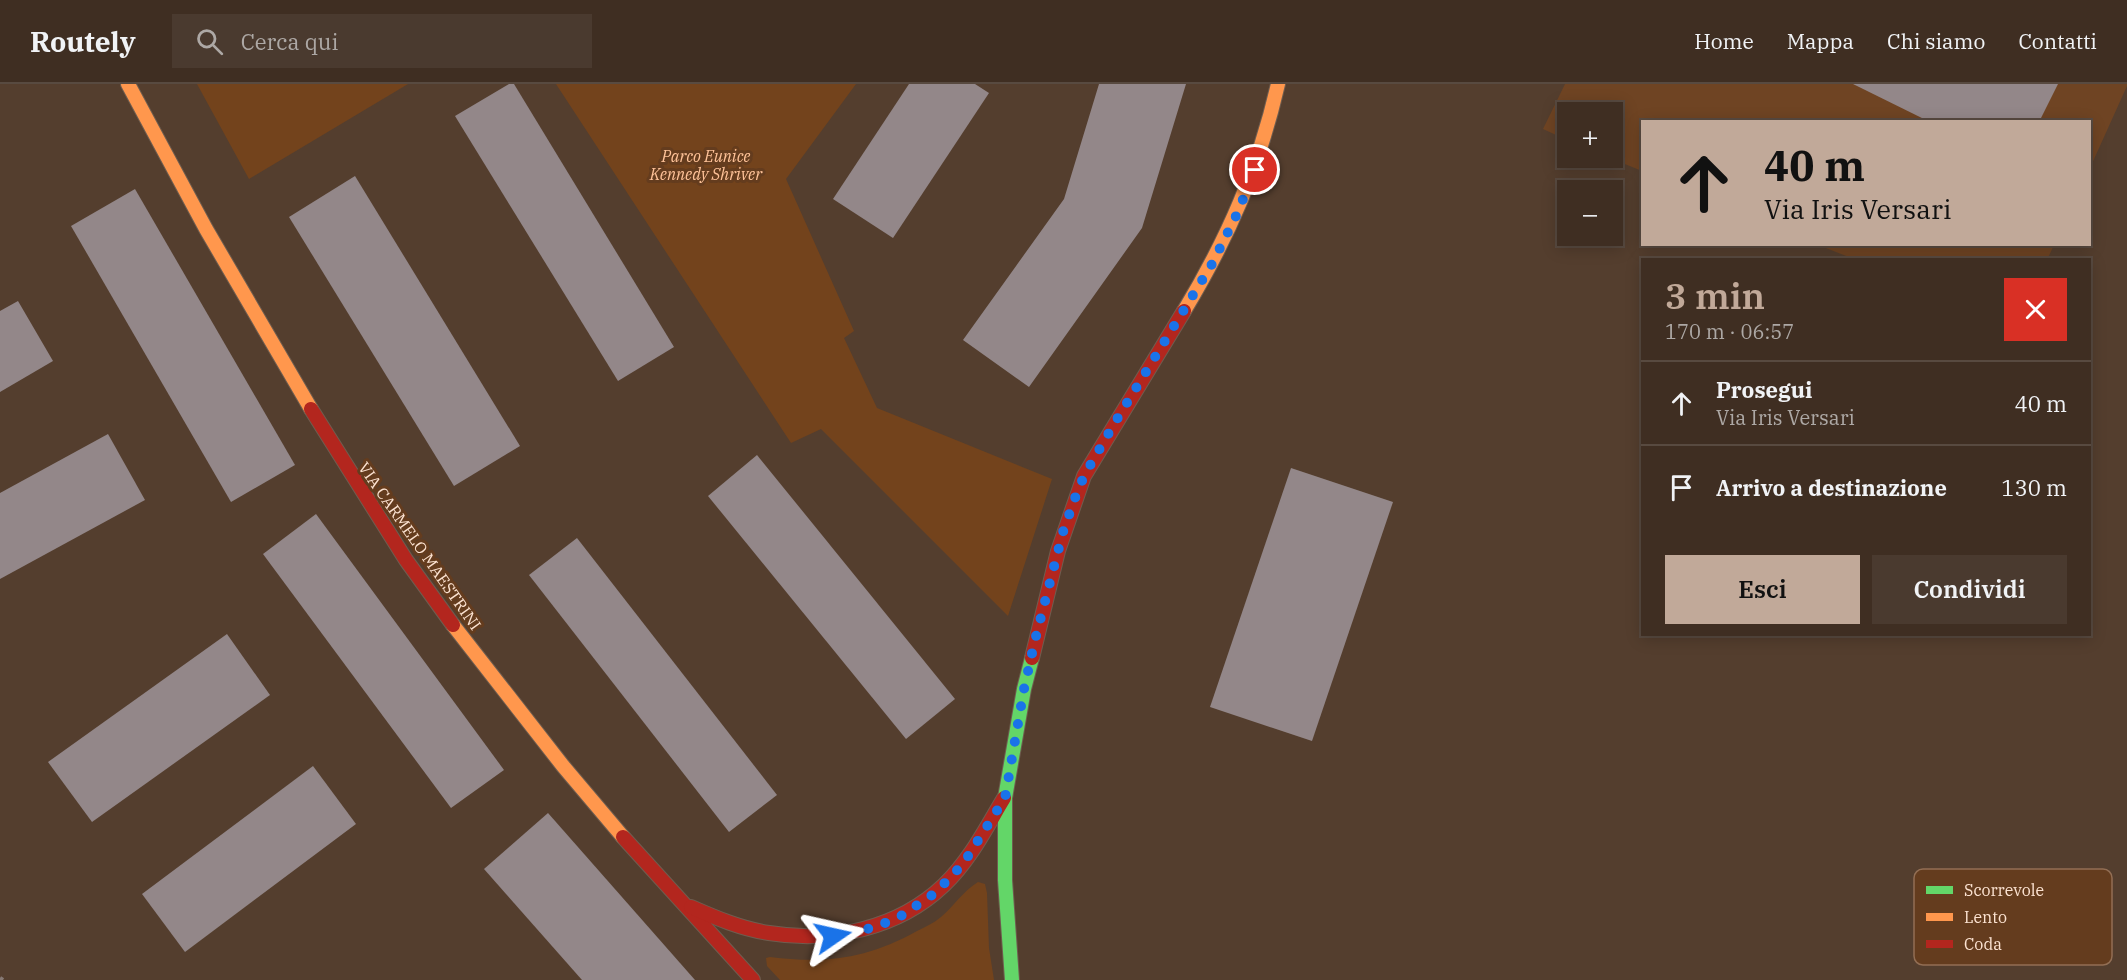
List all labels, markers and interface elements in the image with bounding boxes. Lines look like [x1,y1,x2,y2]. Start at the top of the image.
search box [172,14,592,68]
text: Routely [30,23,136,60]
icon: search [193,25,226,58]
text: Cerca qui [241,27,338,56]
text: Home [1694,27,1754,55]
text: Mappa [1787,27,1854,55]
text: Chi siamo [1887,27,1985,55]
text: Contatti [2018,27,2097,55]
map controls [1557,102,1623,246]
button: + [1557,102,1623,168]
text: 40 m [1764,138,1865,193]
pin [1229,144,1280,195]
icon: ahead [1665,144,1743,222]
park label: Parco Eunice Kennedy Shriver [649,146,763,184]
icon: arrive [1238,153,1271,186]
button: − [1557,180,1623,246]
text: Via Iris Versari [1764,191,1951,226]
text: 3 min [1665,272,1765,319]
button: close [2004,278,2067,341]
text: 170 m · 06:57 [1665,318,1794,345]
text: Prosegui [1716,375,1812,404]
icon: ahead [1665,387,1698,420]
text: 40 m [2015,389,2067,418]
text: Via Iris Versari [1716,404,1855,431]
street label: VIA CARMELO MAESTRINI [354,458,486,634]
icon: arrive [1665,471,1698,504]
text: Arrivo a destinazione [1716,473,1947,502]
text: 130 m [2001,473,2067,502]
button: Esci [1665,555,1860,624]
button: Condividi [1872,555,2067,624]
legend [1914,869,2112,965]
text: Scorrevole [1964,880,2044,900]
position arrow [801,904,865,968]
text: Lento [1964,907,2007,927]
text: Coda [1964,934,2002,954]

